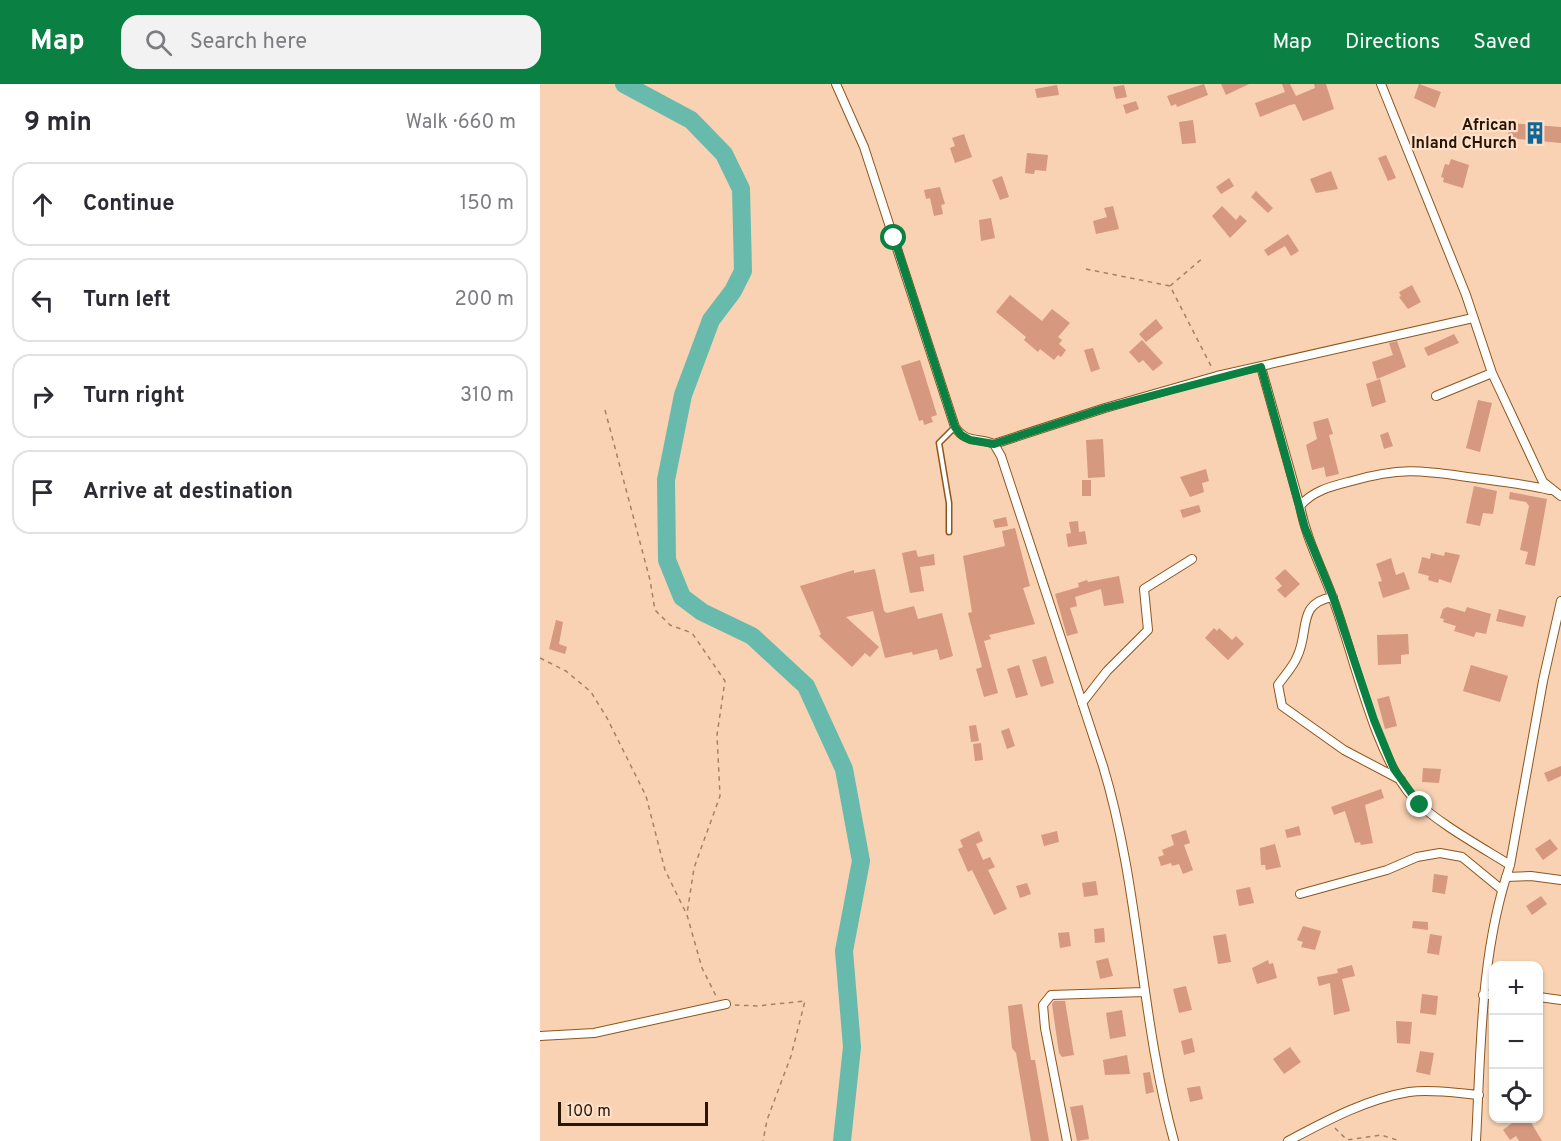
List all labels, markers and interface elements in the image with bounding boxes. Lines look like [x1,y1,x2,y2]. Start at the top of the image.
search box [121,15,541,69]
text: Map [30,24,85,60]
icon: search [142,26,175,59]
text: Search here [190,29,307,56]
text: Map [1272,29,1312,56]
text: Directions [1345,29,1440,56]
text: Saved [1473,29,1531,56]
text: 9 min [24,107,92,140]
text: Walk · 660 m [406,110,516,136]
place label: African Inland CHurch [1411,116,1517,154]
building icon: African Inland CHurch [1522,120,1548,146]
icon: ahead [26,188,59,221]
text: Continue [83,191,174,218]
text: 150 m [460,191,514,217]
route start [880,224,906,250]
icon: left [26,284,59,317]
text: Turn left [83,287,171,314]
text: 200 m [455,287,514,313]
icon: right [26,380,59,413]
text: Turn right [83,383,185,410]
text: 310 m [460,383,514,409]
icon: arrive [26,476,59,509]
text: Arrive at destination [83,479,293,506]
route end [1406,791,1432,817]
map controls [1489,961,1543,1123]
button: + [1489,961,1543,1015]
button: − [1489,1015,1543,1069]
button: locate [1489,1069,1543,1123]
scale bar [558,1099,708,1126]
text: 100 m [567,1102,611,1122]

